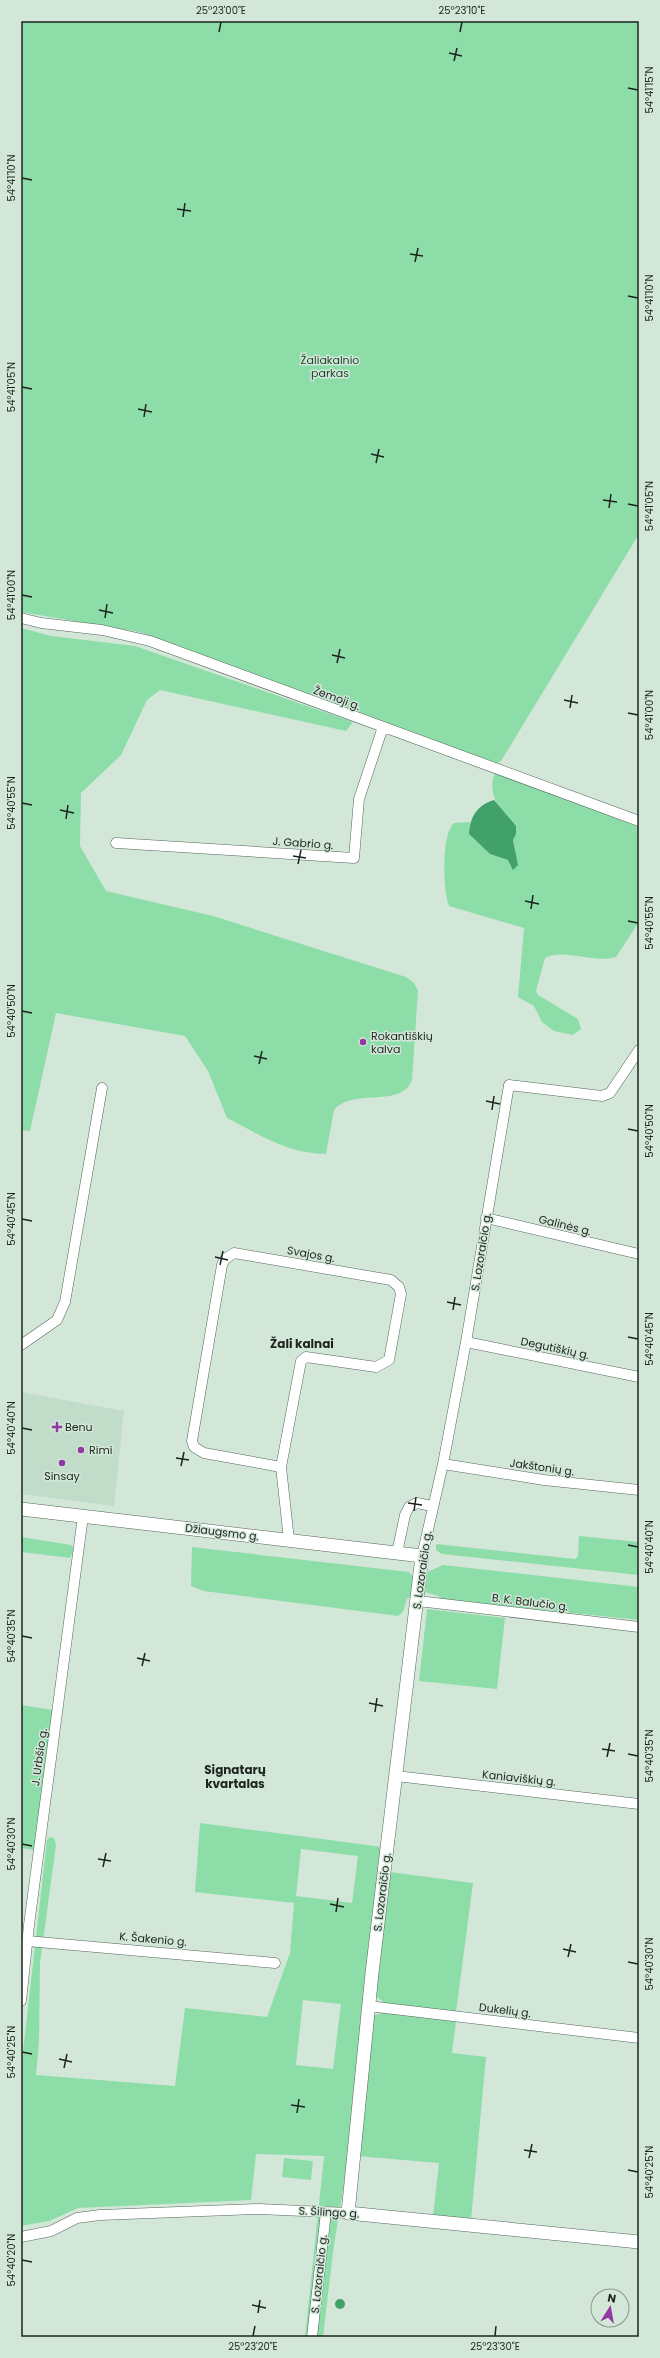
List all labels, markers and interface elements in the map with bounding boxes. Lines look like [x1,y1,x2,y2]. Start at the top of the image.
text: 25°23'00"E [196,3,246,18]
text: 25°23'10"E [439,3,485,18]
text: 54°41'15"N [642,66,657,114]
text: 54°41'10"N [4,154,19,202]
text: 54°41'10"N [642,274,657,322]
park label: Žaliakalnio parkas [301,352,359,381]
text: 54°41'05"N [4,362,19,412]
text: 54°41'05"N [642,481,657,531]
text: 54°41'00"N [4,570,19,620]
street label: Žemoji g. [311,682,363,714]
text: 54°41'00"N [642,690,657,740]
text: 54°40'55"N [4,776,19,830]
street label: J. Gabrio g. [272,833,334,853]
text: 54°40'55"N [642,896,657,950]
text: 54°40'50"N [4,984,19,1038]
place label: Rokantiškių kalva [371,1028,433,1057]
marker: Rokantiškių kalva [358,1037,368,1047]
text: 54°40'50"N [642,1104,657,1158]
text: 54°40'45"N [4,1192,19,1246]
street label: Galinės g. [537,1211,593,1239]
street label: S. Lozoraičio g. [467,1212,495,1292]
street label: Svajos g. [286,1242,336,1266]
text: 54°40'45"N [642,1312,657,1366]
street label: Degutiškių g. [519,1333,591,1363]
district label: Žali kalnai [270,1335,334,1352]
text: 54°40'40"N [4,1401,19,1455]
place label: Benu [65,1419,93,1435]
marker: Benu [52,1422,62,1432]
place label: Rimi [89,1442,113,1458]
marker: Rimi [76,1445,86,1455]
street label: Jakštonių g. [509,1455,575,1479]
marker: Sinsay [57,1458,67,1468]
place label: Sinsay [44,1468,81,1484]
street label: Džiaugsmo g. [184,1520,260,1544]
text: 54°40'40"N [642,1520,657,1574]
street label: S. Lozoraičio g. [409,1530,435,1610]
street label: B. K. Balučio g. [491,1589,569,1615]
text: 54°40'35"N [4,1610,19,1662]
street label: J. Urbšio g. [27,1727,51,1787]
text: 54°40'35"N [642,1730,657,1782]
district label: Signatarų kvartalas [204,1761,266,1792]
street label: Kaniaviškių g. [481,1766,557,1790]
text: 54°40'30"N [4,1818,19,1870]
street label: S. Lozoraičio g. [369,1852,395,1932]
street label: K. Šakenio g. [119,1928,187,1950]
text: 54°40'30"N [642,1938,657,1990]
street label: Dukelių g. [478,1999,532,2021]
text: 54°40'25"N [4,2026,19,2078]
text: 54°40'25"N [642,2146,657,2198]
street label: S. Šilingo g. [298,2202,360,2222]
text: 54°40'20"N [4,2234,19,2286]
street label: S. Lozoraičio g. [307,2234,331,2314]
north arrow [590,2288,630,2328]
text: N [606,2290,617,2307]
text: 25°23'20"E [228,2339,278,2354]
text: 25°23'30"E [470,2339,520,2354]

